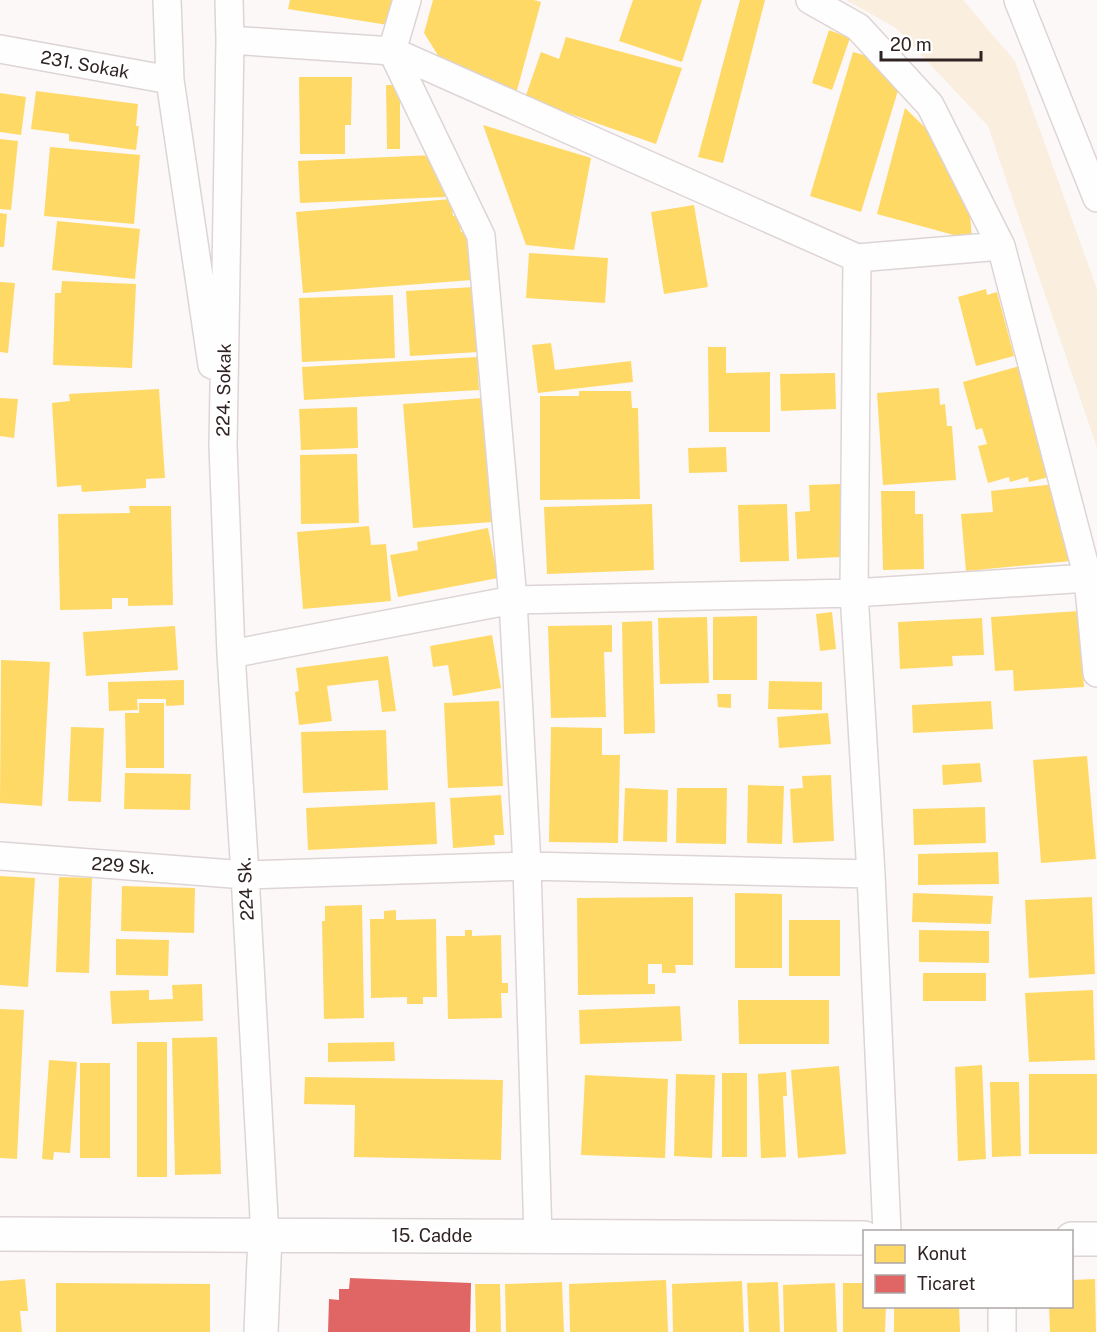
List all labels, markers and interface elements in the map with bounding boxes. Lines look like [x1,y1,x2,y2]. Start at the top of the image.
scale bar [881,24,982,62]
text: 20 m [890,34,932,55]
street label: 231. Sokak [39,46,131,83]
street label: 224. Sokak [212,343,235,437]
street label: 229 Sk. [91,853,155,878]
street label: 224 Sk. [233,857,258,921]
street label: 15. Cadde [391,1225,473,1246]
legend [863,1230,1073,1308]
text: Konut [917,1243,967,1264]
text: Ticaret [917,1273,975,1294]

